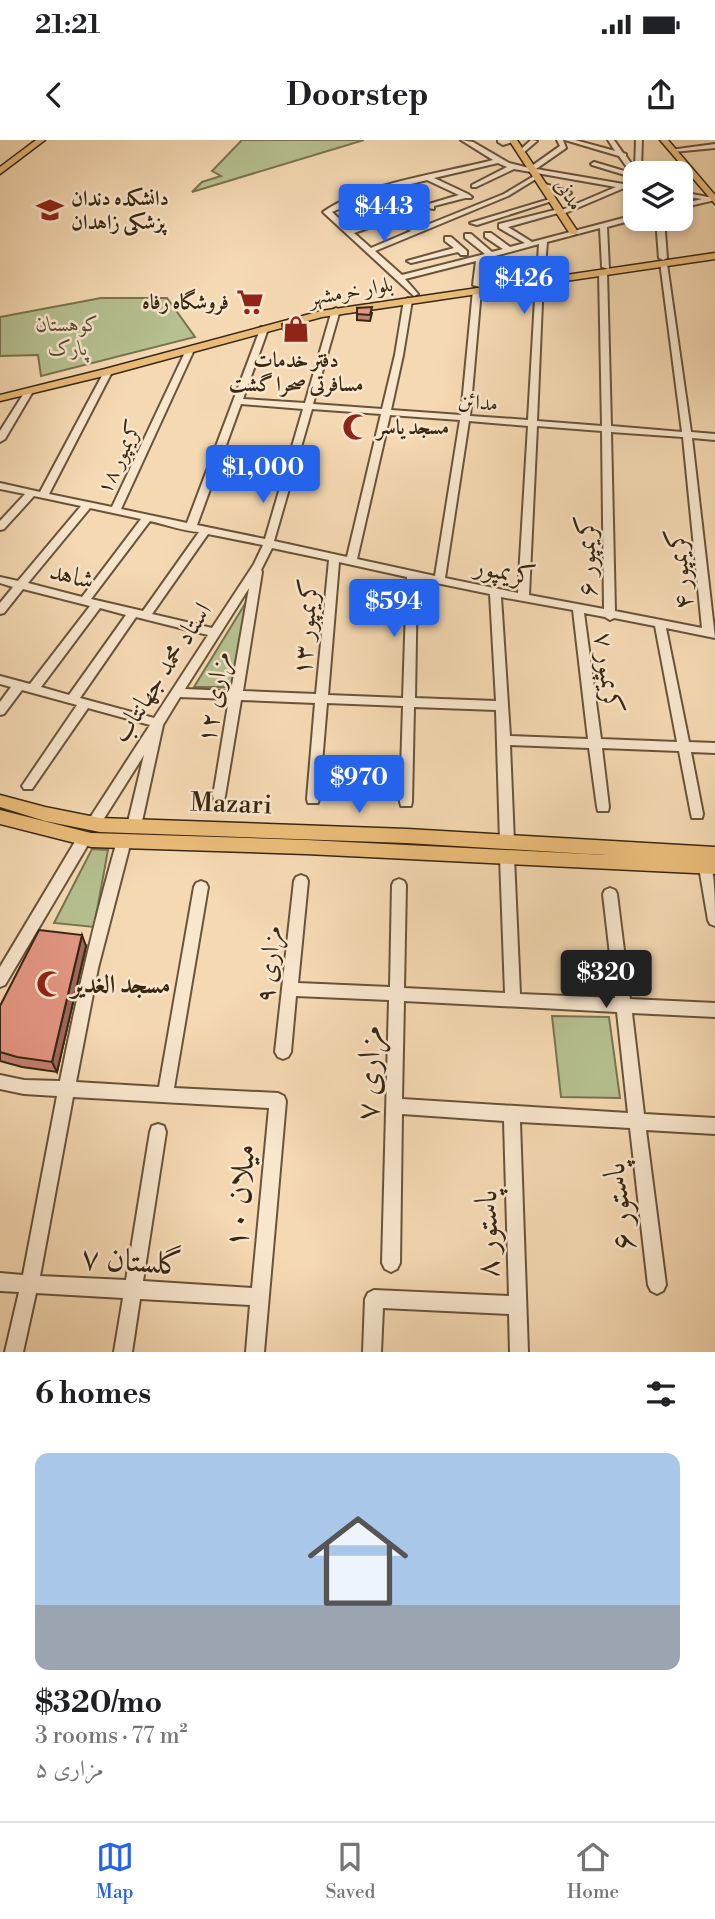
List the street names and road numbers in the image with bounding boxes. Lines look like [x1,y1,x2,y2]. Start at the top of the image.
street label: مدنی [548,173,588,216]
street label: بلوار خرمشهر [305,272,395,312]
street label: مدائن [457,388,499,418]
street label: کریمپور ۱۸ [92,416,148,498]
street label: کریمپور ۶ [570,515,605,597]
street label: کریمپور ۴ [660,526,701,611]
street label: کریمپور [468,549,538,595]
street label: شاهد [46,555,97,597]
street label: کریمپور ۱۳ [286,577,327,677]
street label: استاد محمد جهانتاب [105,596,219,749]
street label: کریمپور ۷ [586,631,629,716]
street label: مزاری ۱۲ [190,649,239,746]
street label: Mazari [189,787,273,821]
street label: مزاری ۹ [249,924,290,1005]
street label: مزاری ۷ [347,1025,392,1122]
street label: میلان ۱۰ [216,1142,264,1250]
street label: پاستور ۶ [594,1158,646,1253]
street label: پاستور ۸ [466,1187,510,1279]
street label: گلستان ۷ [80,1237,184,1285]

